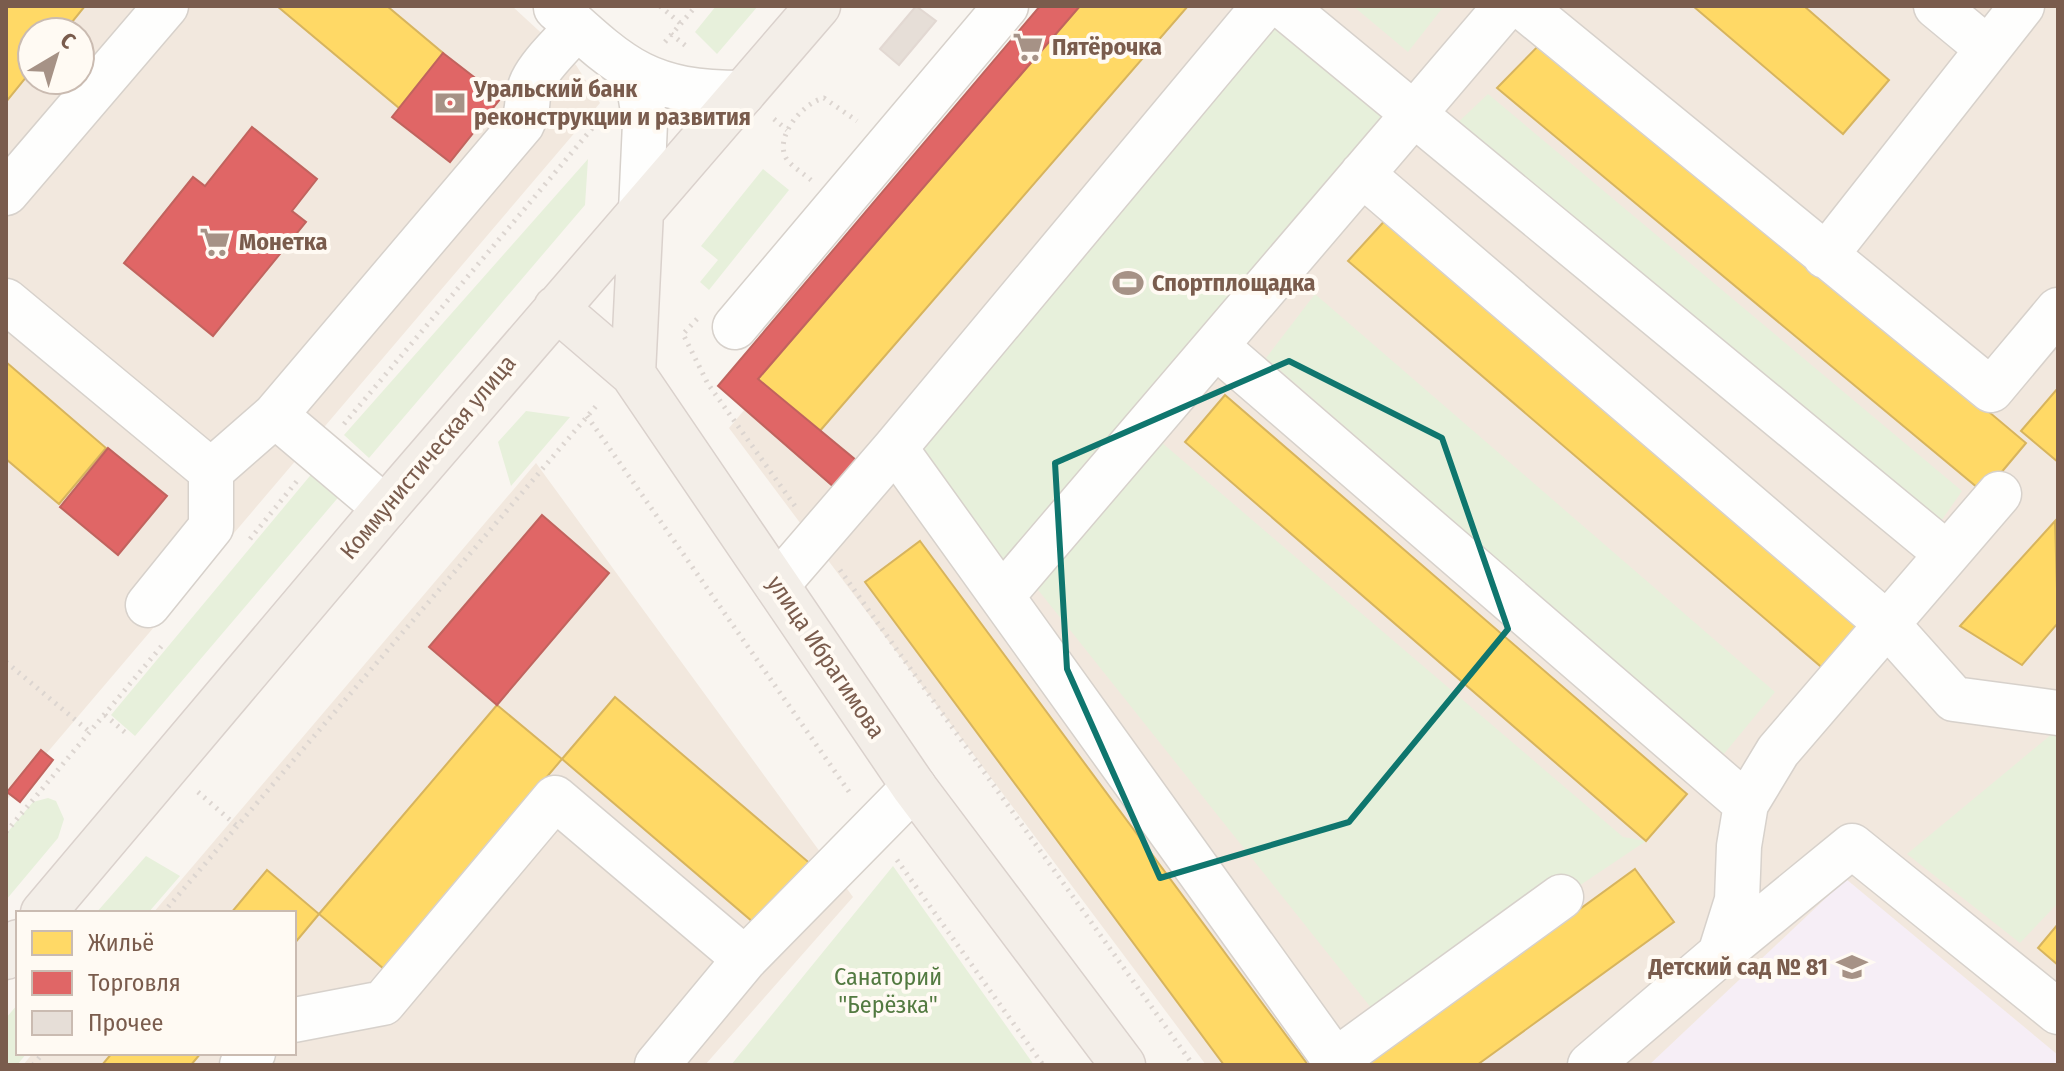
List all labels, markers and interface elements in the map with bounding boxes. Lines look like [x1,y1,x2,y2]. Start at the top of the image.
north arrow [16,16,96,96]
text: С [55,26,81,55]
supermarket icon: Пятёрочка [1011,30,1045,64]
place label: Пятёрочка [1052,33,1162,61]
place label: Уральский банк реконструкции и развития [473,75,751,131]
bank icon: Уральский банк реконструкции и развития [433,86,467,120]
supermarket icon: Монетка [198,225,232,259]
place label: Монетка [239,228,327,256]
sports icon: Спортплощадка [1111,266,1145,300]
place label: Спортплощадка [1152,269,1316,297]
street label: Коммунистическая улица [334,349,522,565]
street label: улица Ибрагимова [761,570,891,744]
legend [16,911,296,1055]
text: Жильё [88,929,154,957]
school or university icon: Детский сад № 81 [1835,950,1869,984]
place label: Детский сад № 81 [1647,953,1828,981]
park label: Санаторий "Берёзка" [834,963,942,1019]
text: Торговля [88,969,181,997]
text: Прочее [88,1009,163,1037]

